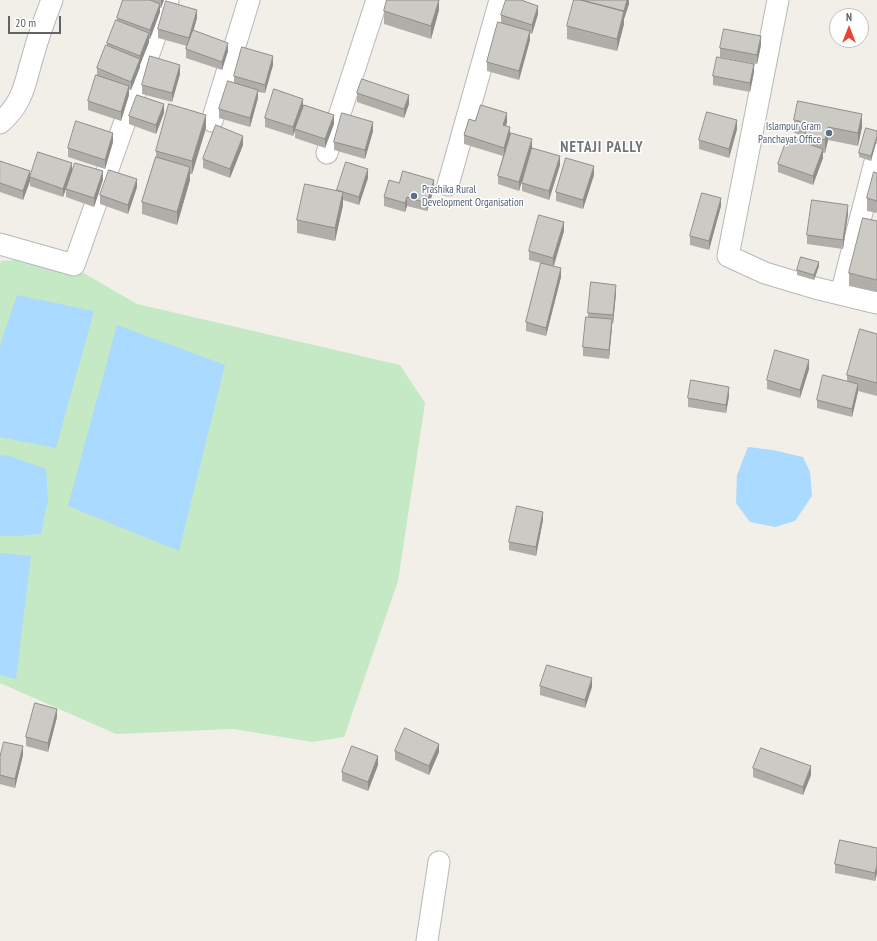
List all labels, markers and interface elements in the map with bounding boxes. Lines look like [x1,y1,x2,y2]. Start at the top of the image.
scale bar [10,8,63,34]
north arrow [829,8,869,48]
text: N [846,10,852,24]
text: 20 m [15,15,36,30]
place label: Islampur Gram Panchayat Office [758,120,821,146]
marker: Islampur Gram Panchayat Office [824,128,834,138]
district label: NETAJI PALLY [560,139,644,157]
place label: Prashika Rural Development Organisation [422,183,523,209]
marker: Prashika Rural Development Organisation [409,191,419,201]

